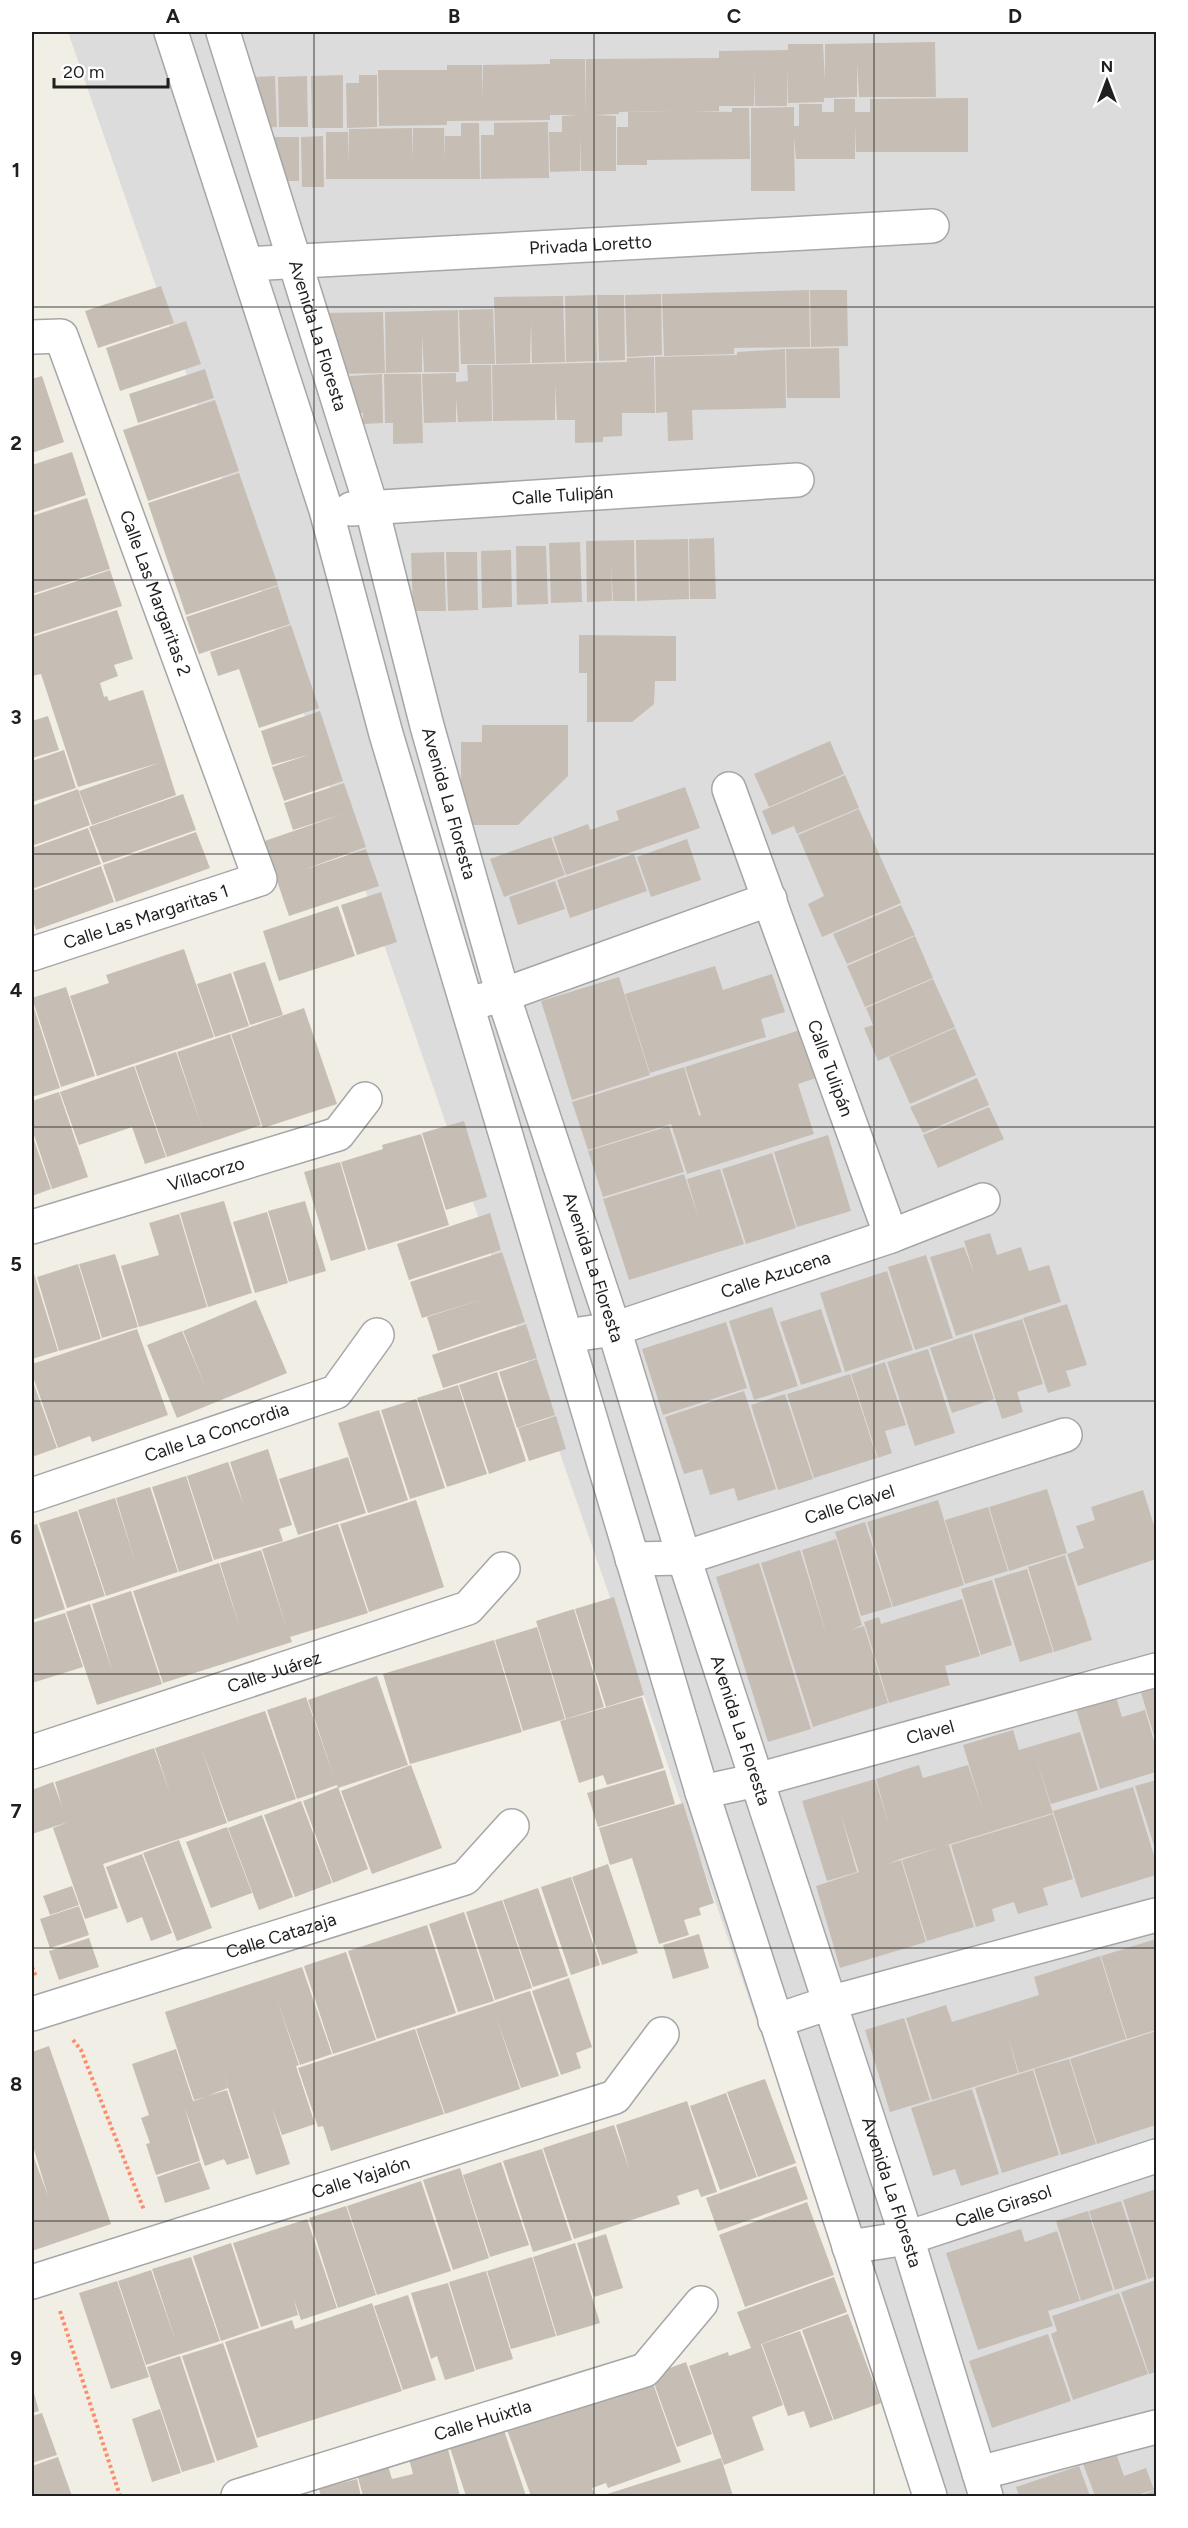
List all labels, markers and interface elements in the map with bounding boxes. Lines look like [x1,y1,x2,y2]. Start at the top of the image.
text: A [166,4,181,28]
text: B [448,4,460,28]
text: C [727,4,741,28]
text: D [1008,4,1022,28]
scale bar [54,51,168,89]
north arrow [1077,51,1137,111]
text: N [1101,57,1113,76]
text: 20 m [63,61,104,83]
text: 1 [12,158,20,182]
street label: Privada Loretto [528,231,652,259]
street label: Avenida La Floresta [284,257,352,414]
text: 2 [10,431,22,455]
street label: Calle Tulipán [511,481,614,510]
street label: Calle Las Margaritas 2 [115,507,196,679]
text: 3 [10,705,22,729]
street label: Avenida La Floresta [417,725,481,882]
street label: Calle Las Margaritas 1 [61,880,231,954]
text: 4 [10,978,23,1002]
street label: Calle Tulipán [803,1017,858,1120]
street label: Villacorzo [165,1152,247,1196]
street label: Avenida La Floresta [558,1189,628,1345]
street label: Calle Azucena [718,1246,833,1303]
text: 5 [10,1252,22,1276]
street label: Calle La Concordia [142,1398,292,1467]
street label: Calle Clavel [802,1480,897,1529]
text: 6 [10,1525,22,1549]
street label: Calle Juárez [224,1646,324,1698]
street label: Avenida La Floresta [706,1652,775,1808]
street label: Clavel [904,1715,957,1749]
text: 7 [10,1799,22,1823]
street label: Calle Catazaja [223,1908,339,1963]
text: 8 [10,2072,22,2096]
street label: Avenida La Floresta [857,2114,926,2270]
street label: Calle Yajalón [309,2152,413,2204]
street label: Calle Girasol [952,2180,1054,2232]
text: 9 [10,2346,22,2370]
street label: Calle Huixtla [431,2395,534,2446]

